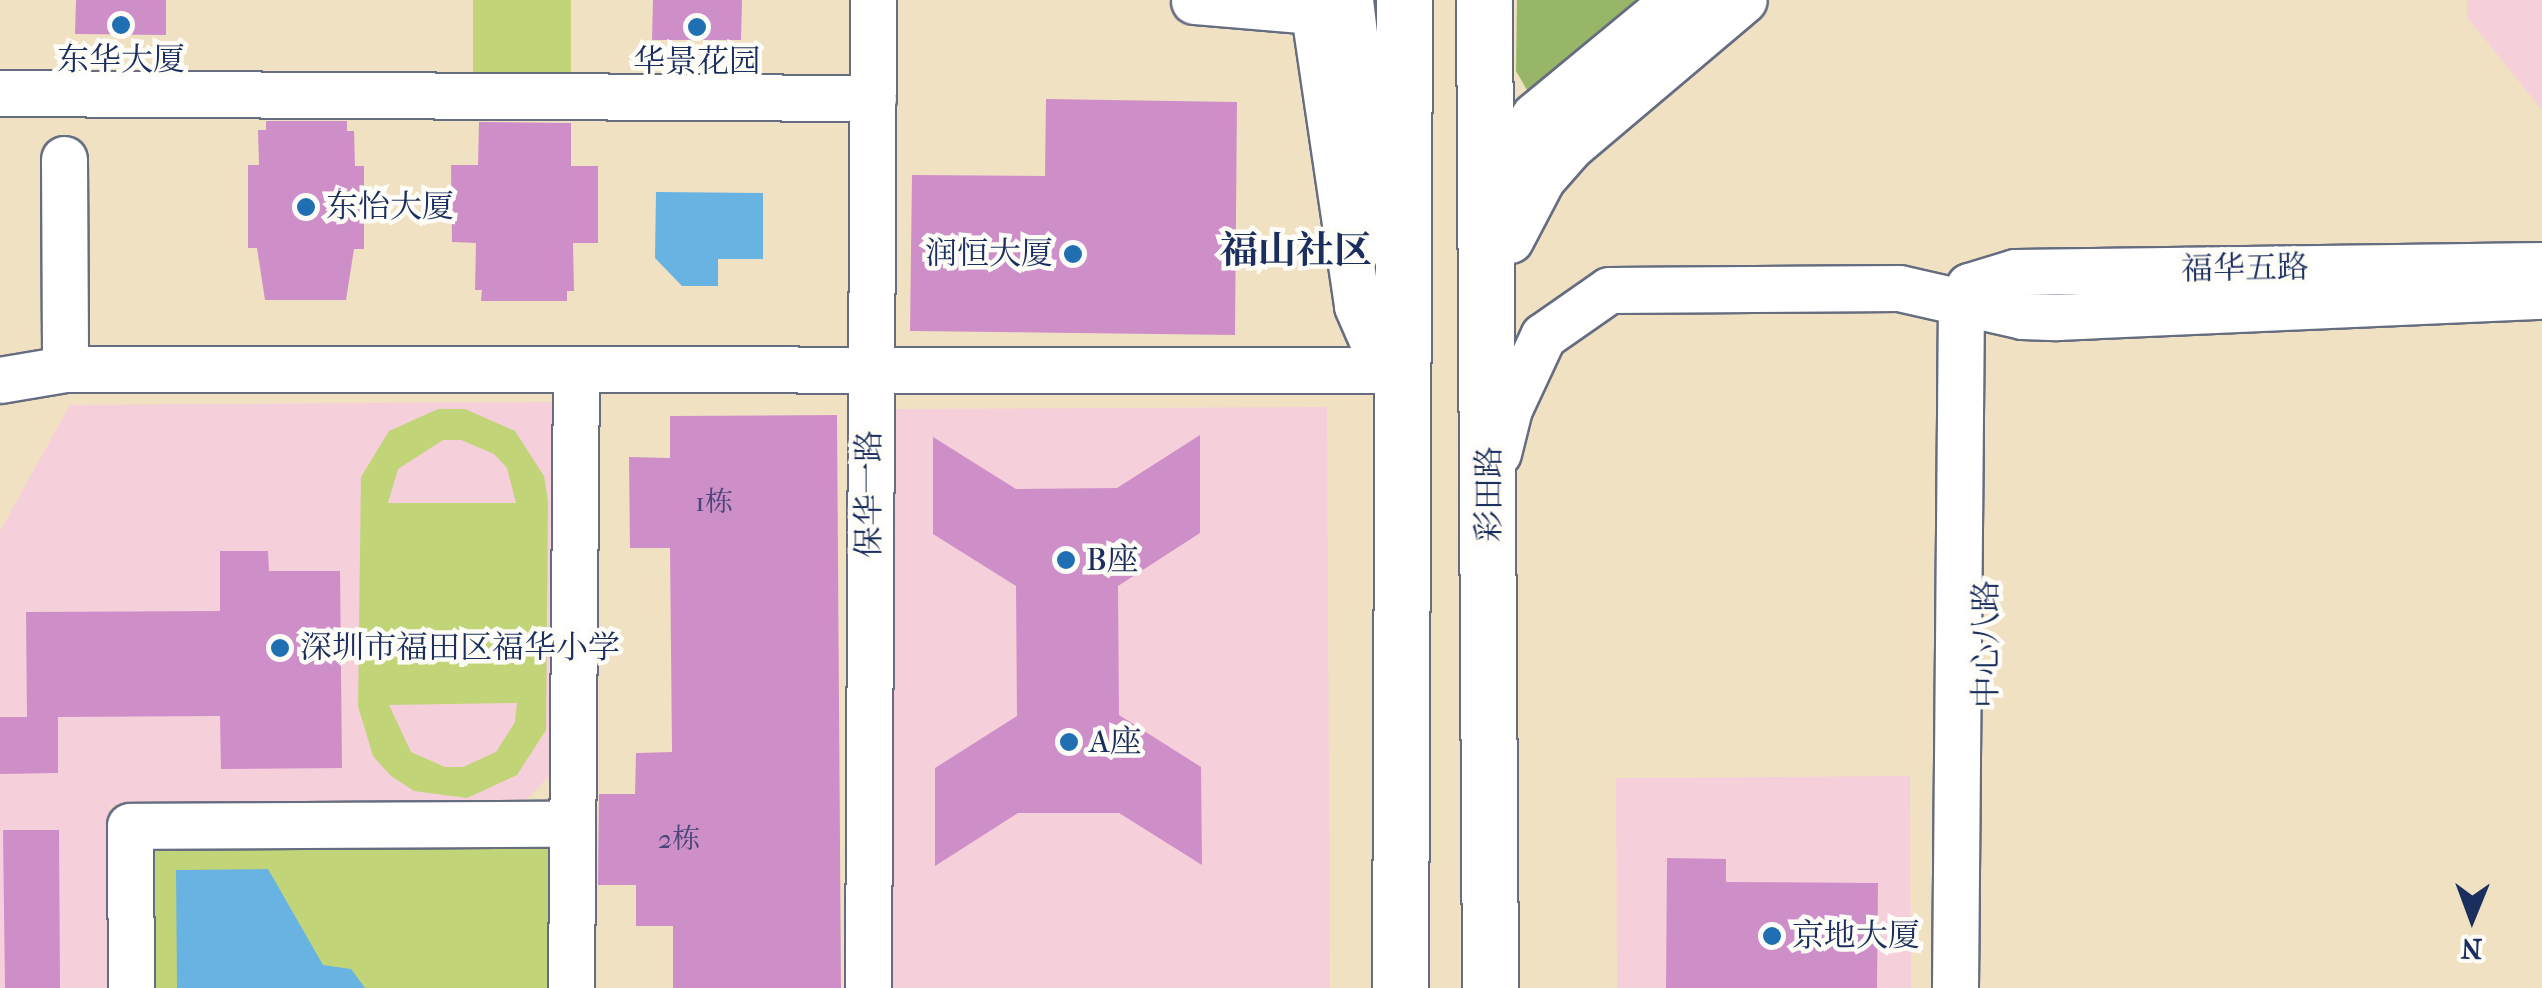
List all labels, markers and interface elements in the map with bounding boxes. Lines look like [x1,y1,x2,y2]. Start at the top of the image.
marker: 东华大厦 [110,14,132,36]
marker: 华景花园 [686,16,708,38]
place label: 东华大厦 [57,41,185,79]
place label: 华景花园 [633,43,761,81]
place label: 东怡大厦 [326,188,454,226]
marker: 东怡大厦 [295,196,317,218]
district label: 福山社区 [1220,228,1372,274]
place label: 润恒大厦 [925,235,1053,273]
marker: 润恒大厦 [1062,243,1084,265]
street label: 福华五路 [2181,249,2309,289]
street label: 保华一路 [851,430,889,558]
street label: 彩田路 [1471,446,1509,542]
house number: 1栋 [695,485,733,519]
place label: B座 [1086,541,1139,579]
marker: B座 [1055,549,1077,571]
street label: 中心八路 [1968,580,2006,708]
place label: 深圳市福田区福华小学 [300,629,620,667]
marker: 深圳市福田区福华小学 [269,637,291,659]
place label: A座 [1089,723,1142,761]
marker: A座 [1058,731,1080,753]
house number: 2栋 [658,822,700,856]
north arrow [2422,868,2522,968]
place label: 京地大厦 [1792,917,1920,955]
marker: 京地大厦 [1761,925,1783,947]
text: N [2461,932,2482,965]

